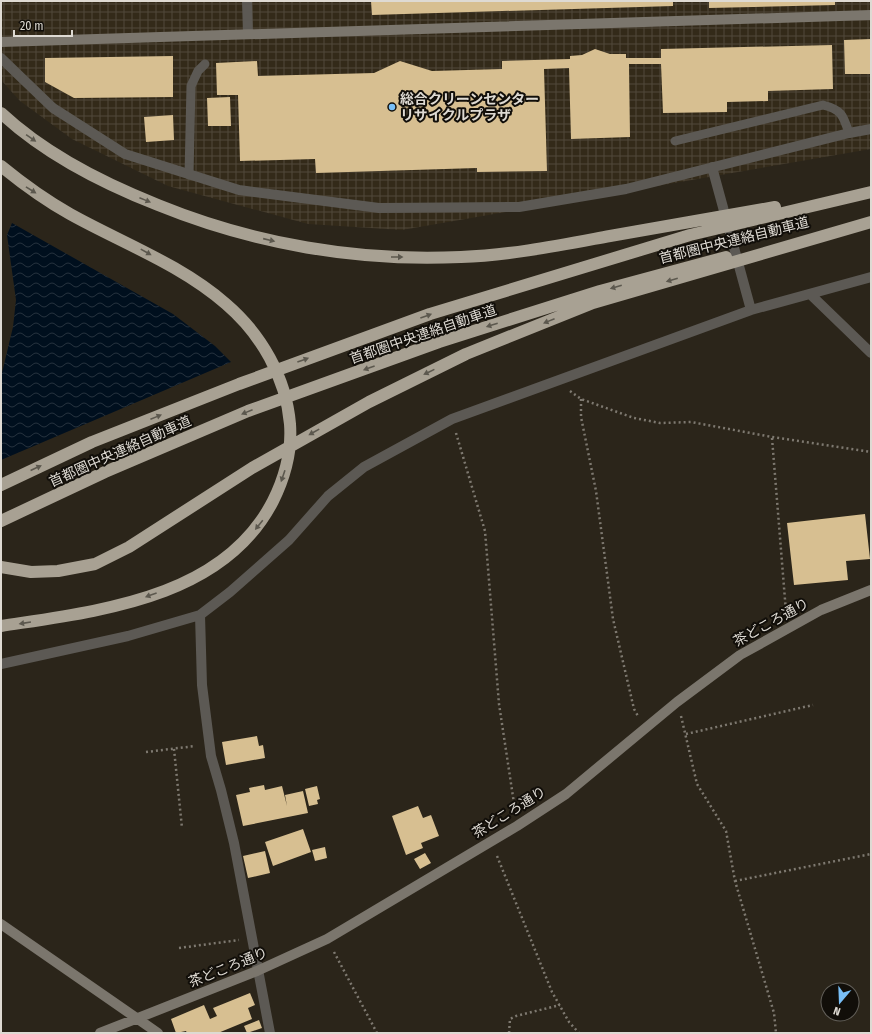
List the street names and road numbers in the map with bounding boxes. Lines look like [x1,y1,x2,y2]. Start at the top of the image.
street label: 首都圏中央連絡自動車道 [657,214,811,267]
street label: 首都圏中央連絡自動車道 [348,301,499,368]
street label: 首都圏中央連絡自動車道 [46,412,194,491]
street label: 茶どころ通り [731,595,812,650]
street label: 茶どころ通り [469,783,549,842]
street label: 茶どころ通り [186,944,270,991]

